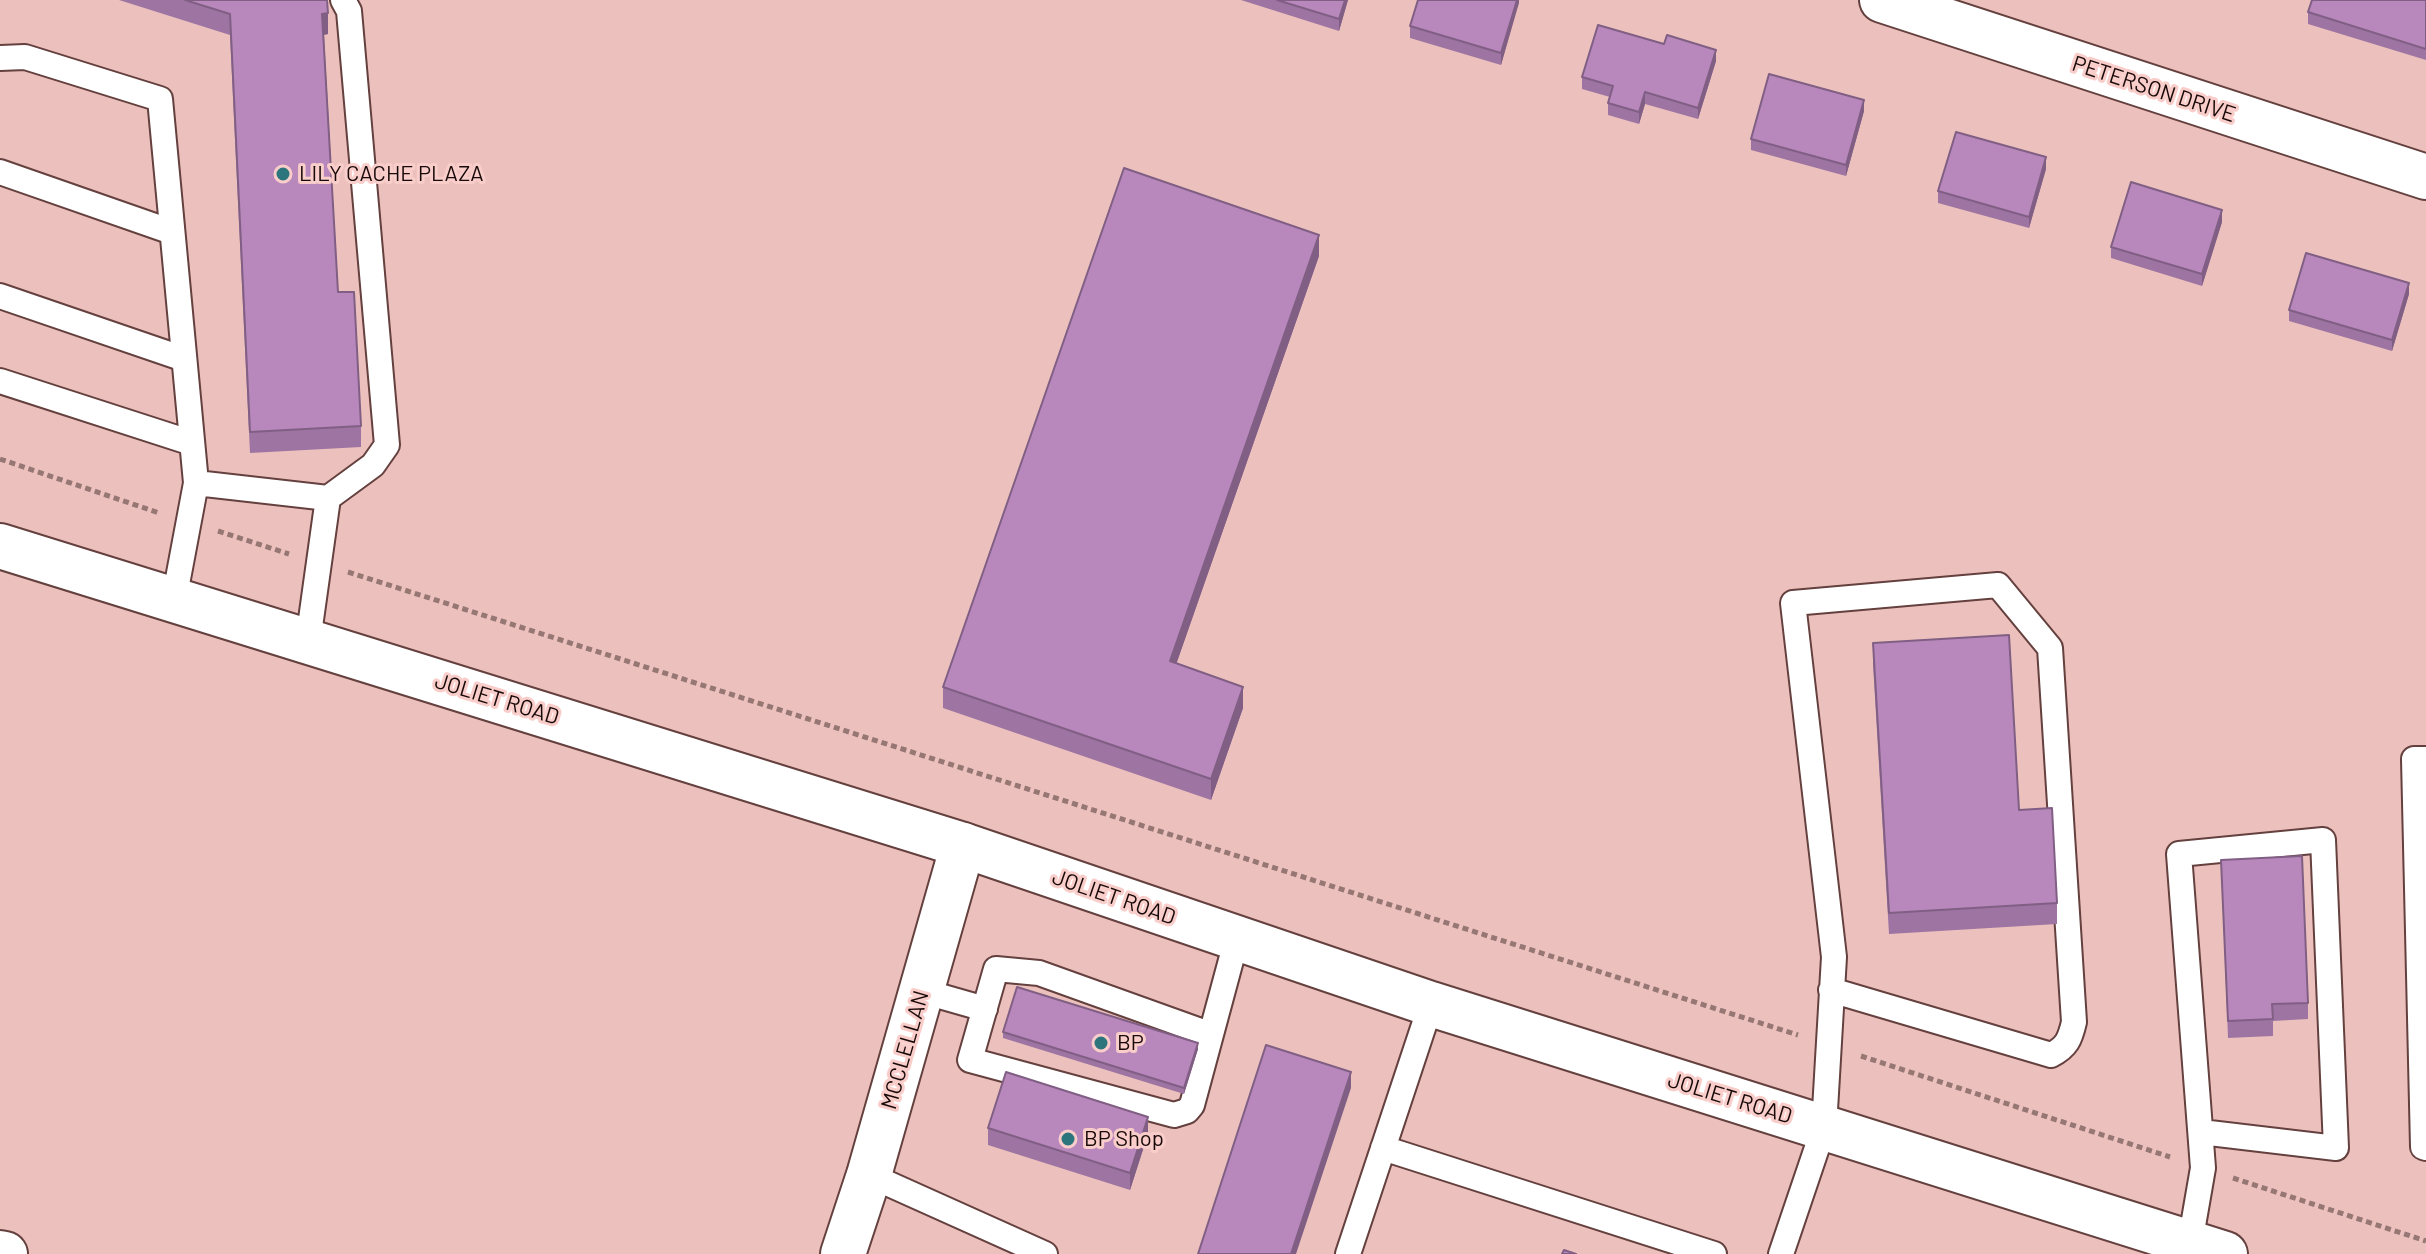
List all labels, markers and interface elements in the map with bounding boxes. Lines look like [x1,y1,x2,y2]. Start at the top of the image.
street label: PETERSON DRIVE [2069,50,2239,128]
place label: LILY CACHE PLAZA [299,161,484,187]
marker: LILY CACHE PLAZA [274,165,292,183]
street label: JOLIET ROAD [432,668,562,730]
street label: JOLIET ROAD [1049,864,1179,930]
street label: MCCLELLAN [875,988,935,1112]
place label: BP [1117,1030,1144,1056]
marker: BP [1092,1034,1110,1052]
street label: JOLIET ROAD [1665,1067,1795,1129]
place label: BP Shop [1084,1126,1164,1152]
marker: BP Shop [1059,1130,1077,1148]

